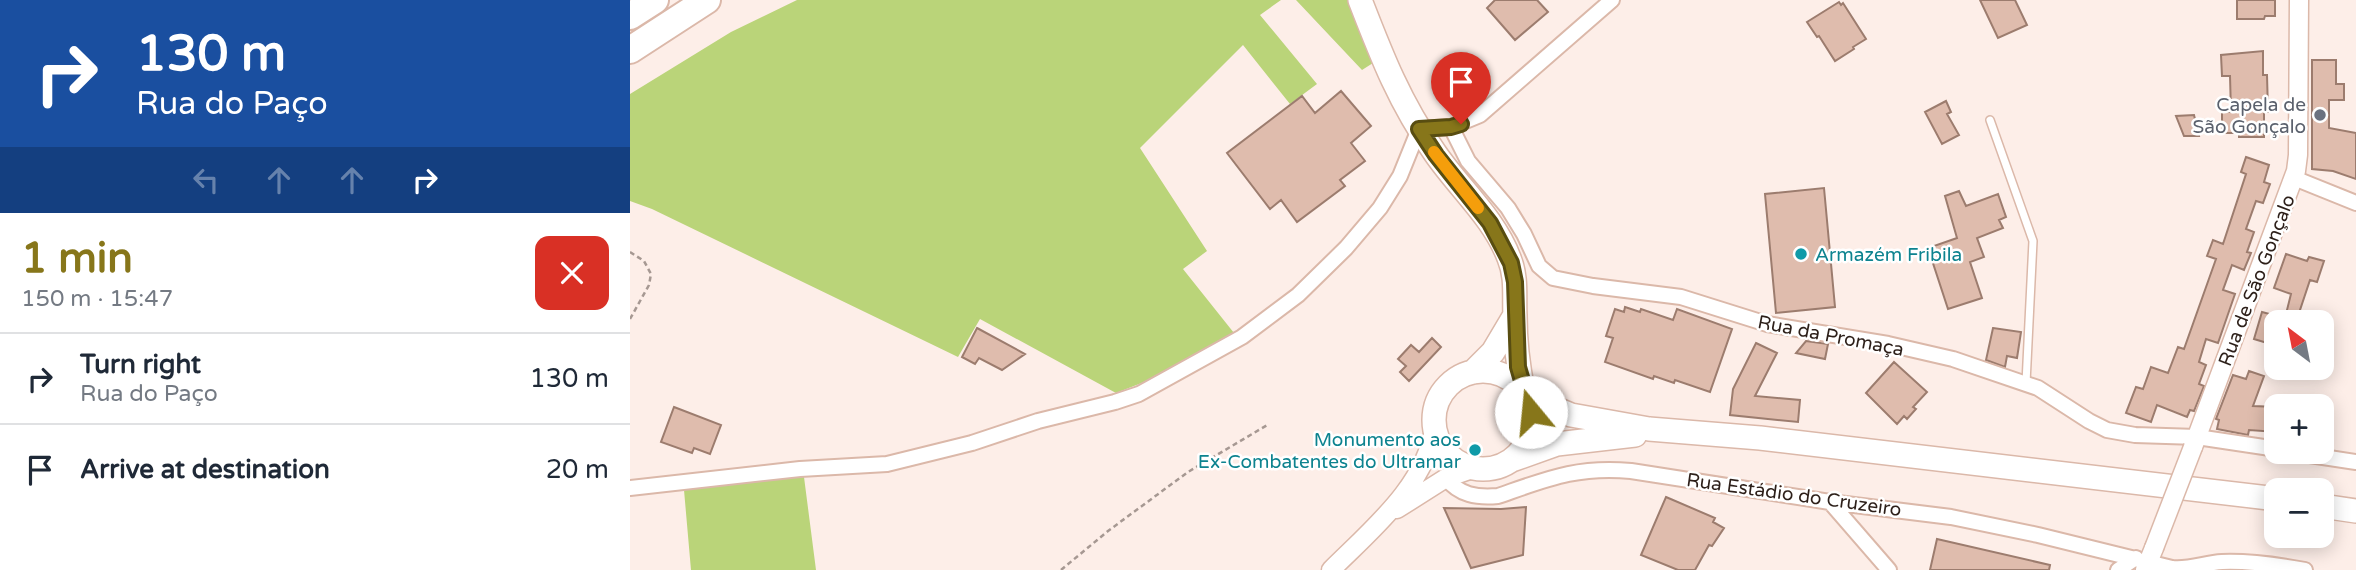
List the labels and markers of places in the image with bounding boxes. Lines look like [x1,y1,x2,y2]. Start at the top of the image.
pin [1431,52,1491,124]
place label: Capela de São Gonçalo [2193,94,2306,138]
marker: Capela de São Gonçalo [2312,107,2328,123]
place label: Armazém Fribila [1815,244,1962,266]
marker: Armazém Fribila [1793,246,1809,262]
place label: Monumento aos Ex-Combatentes do Ultramar [1198,429,1462,473]
marker: Monumento aos Ex-Combatentes do Ultramar [1467,442,1483,458]

